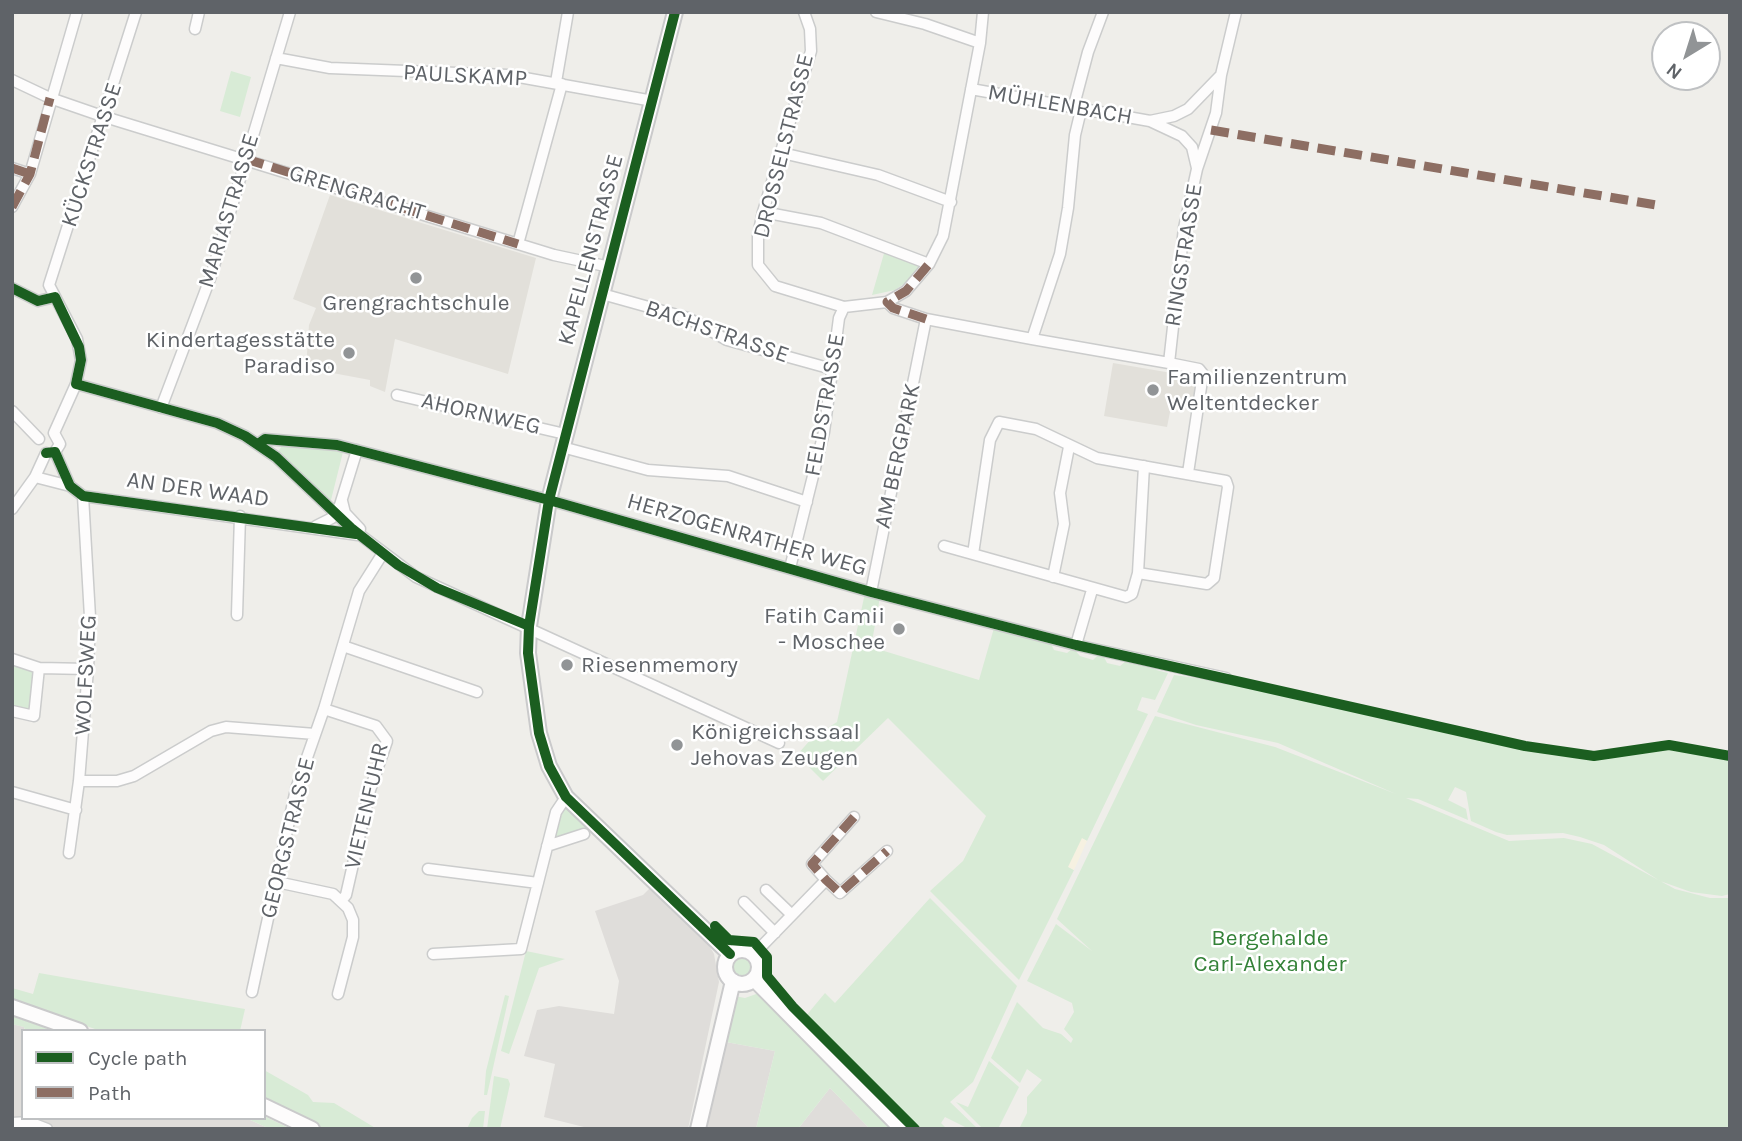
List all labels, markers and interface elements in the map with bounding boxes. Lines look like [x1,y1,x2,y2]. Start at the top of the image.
north arrow [1651,21,1721,91]
street label: DROSSELSTRASSE [748,51,820,241]
text: N [1662,58,1686,84]
street label: PAULSKAMP [402,59,528,93]
street label: KÜCKSTRASSE [56,79,128,231]
street label: MÜHLENBACH [986,79,1134,131]
street label: MARIASTRASSE [192,131,266,291]
street label: KAPELLENSTRASSE [552,152,630,348]
street label: GRENGRACHT [286,159,428,227]
street label: RINGSTRASSE [1159,181,1209,329]
marker: Grengrachtschule [408,270,424,286]
place label: Grengrachtschule [322,289,510,317]
street label: BACHSTRASSE [641,294,793,370]
place label: Kindertagesstätte Paradiso [146,326,335,380]
street label: FELDSTRASSE [799,332,851,478]
marker: Kindertagesstätte Paradiso [341,345,357,361]
place label: Familienzentrum Weltentdecker [1167,363,1348,417]
street label: AM BERGPARK [869,381,927,531]
marker: Familienzentrum Weltentdecker [1145,382,1161,398]
street label: AHORNWEG [419,387,543,441]
street label: AN DER WAAD [125,466,271,514]
street label: HERZOGENRATHER WEG [624,488,870,582]
place label: Fatih Camii - Moschee [764,602,885,656]
street label: WOLFSWEG [69,614,103,736]
marker: Fatih Camii - Moschee [891,621,907,637]
place label: Riesenmemory [581,651,738,679]
marker: Riesenmemory [559,657,575,673]
place label: Königreichssaal Jehovas Zeugen [691,718,860,772]
marker: Königreichssaal Jehovas Zeugen [669,737,685,753]
street label: VIETENFUHR [339,740,395,872]
street label: GEORGSTRASSE [255,755,321,921]
park label: Bergehalde Carl-Alexander [1193,924,1347,978]
legend [21,1029,266,1120]
text: Cycle path [88,1046,188,1070]
text: Path [88,1081,132,1105]

